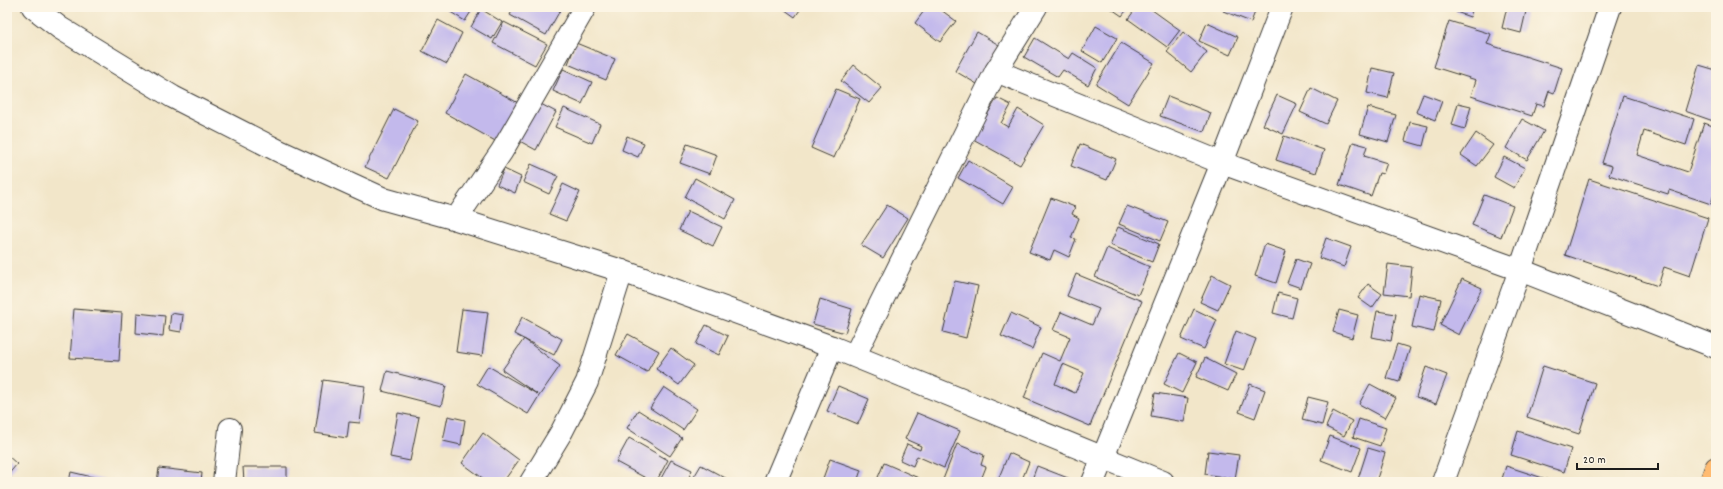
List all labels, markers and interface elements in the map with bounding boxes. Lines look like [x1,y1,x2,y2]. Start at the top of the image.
scale bar [1577,445,1658,471]
text: 20 m [1583,452,1606,469]

